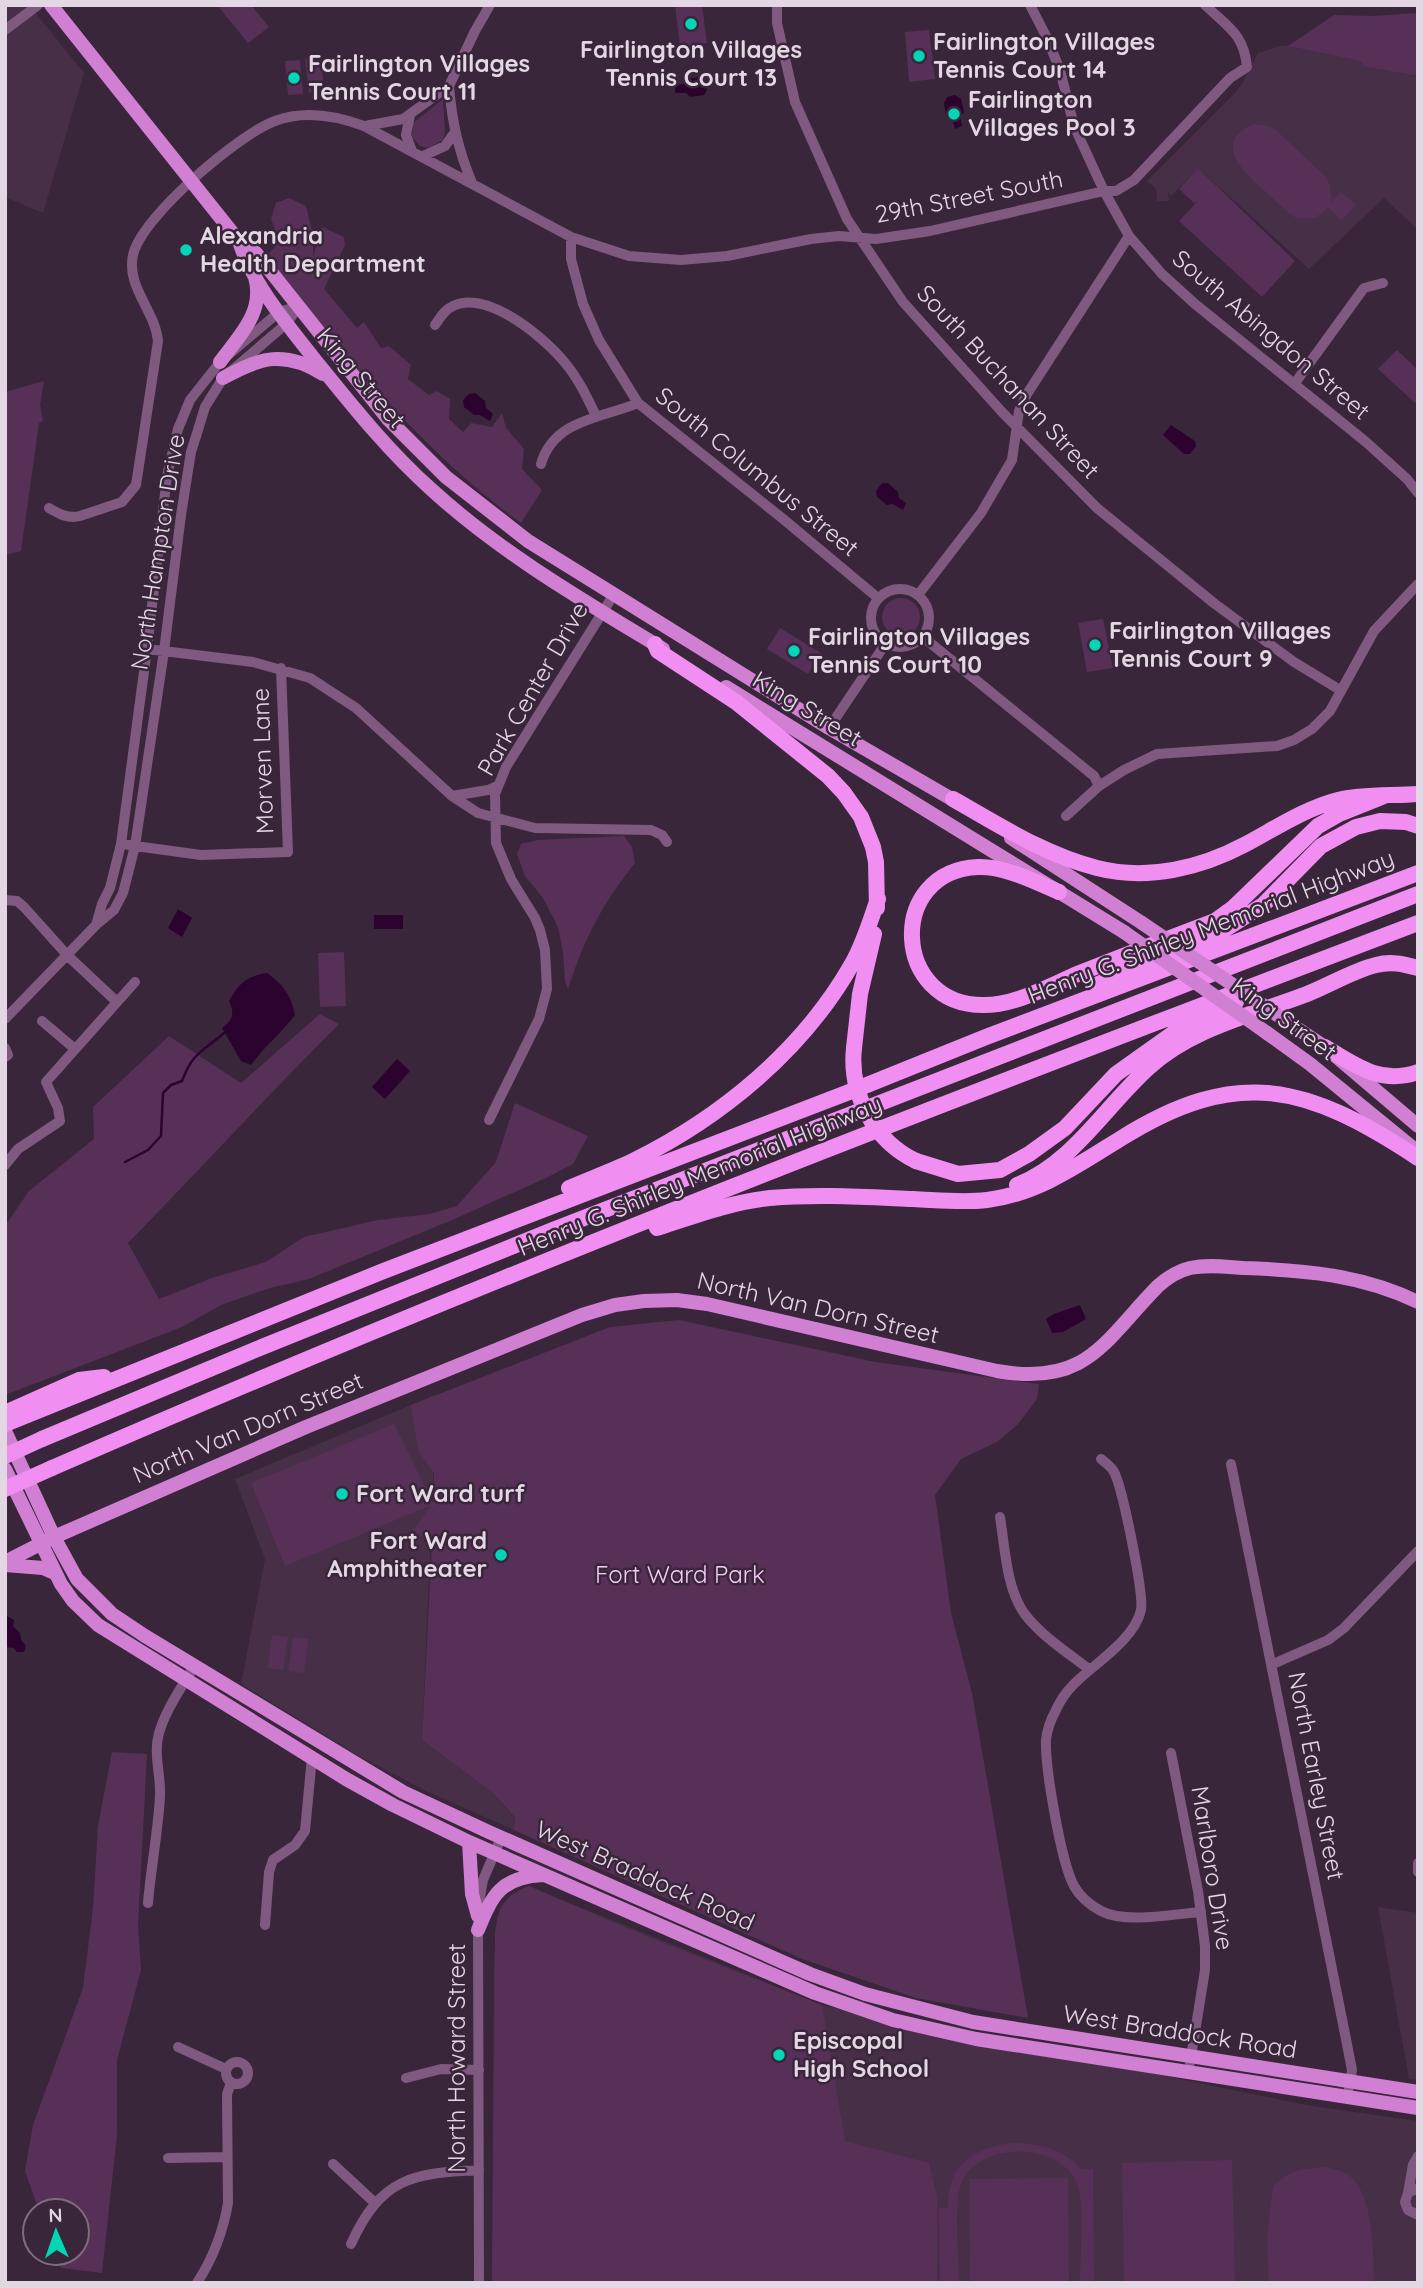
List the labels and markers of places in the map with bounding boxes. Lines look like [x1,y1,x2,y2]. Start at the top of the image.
marker: Fairlington Villages Tennis Court 13 [683,16,699,32]
place label: Fairlington Villages Tennis Court 14 [933,26,1155,84]
place label: Fairlington Villages Tennis Court 13 [580,34,802,92]
place label: Fairlington Villages Tennis Court 11 [308,48,530,106]
marker: Fairlington Villages Tennis Court 14 [911,48,927,64]
marker: Fairlington Villages Tennis Court 11 [286,70,302,86]
place label: Fairlington Villages Pool 3 [968,84,1136,142]
marker: Fairlington Villages Pool 3 [946,106,962,122]
place label: Alexandria Health Department [200,220,426,278]
marker: Alexandria Health Department [178,242,194,258]
place label: Fairlington Villages Tennis Court 9 [1109,615,1331,673]
place label: Fairlington Villages Tennis Court 10 [808,621,1030,679]
marker: Fairlington Villages Tennis Court 9 [1087,637,1103,653]
marker: Fairlington Villages Tennis Court 10 [786,643,802,659]
place label: Fort Ward turf [356,1478,526,1508]
marker: Fort Ward turf [334,1486,350,1502]
place label: Fort Ward Amphitheater [327,1525,487,1583]
marker: Fort Ward Amphitheater [493,1547,509,1563]
place label: Episcopal High School [793,2025,929,2083]
marker: Episcopal High School [771,2047,787,2063]

